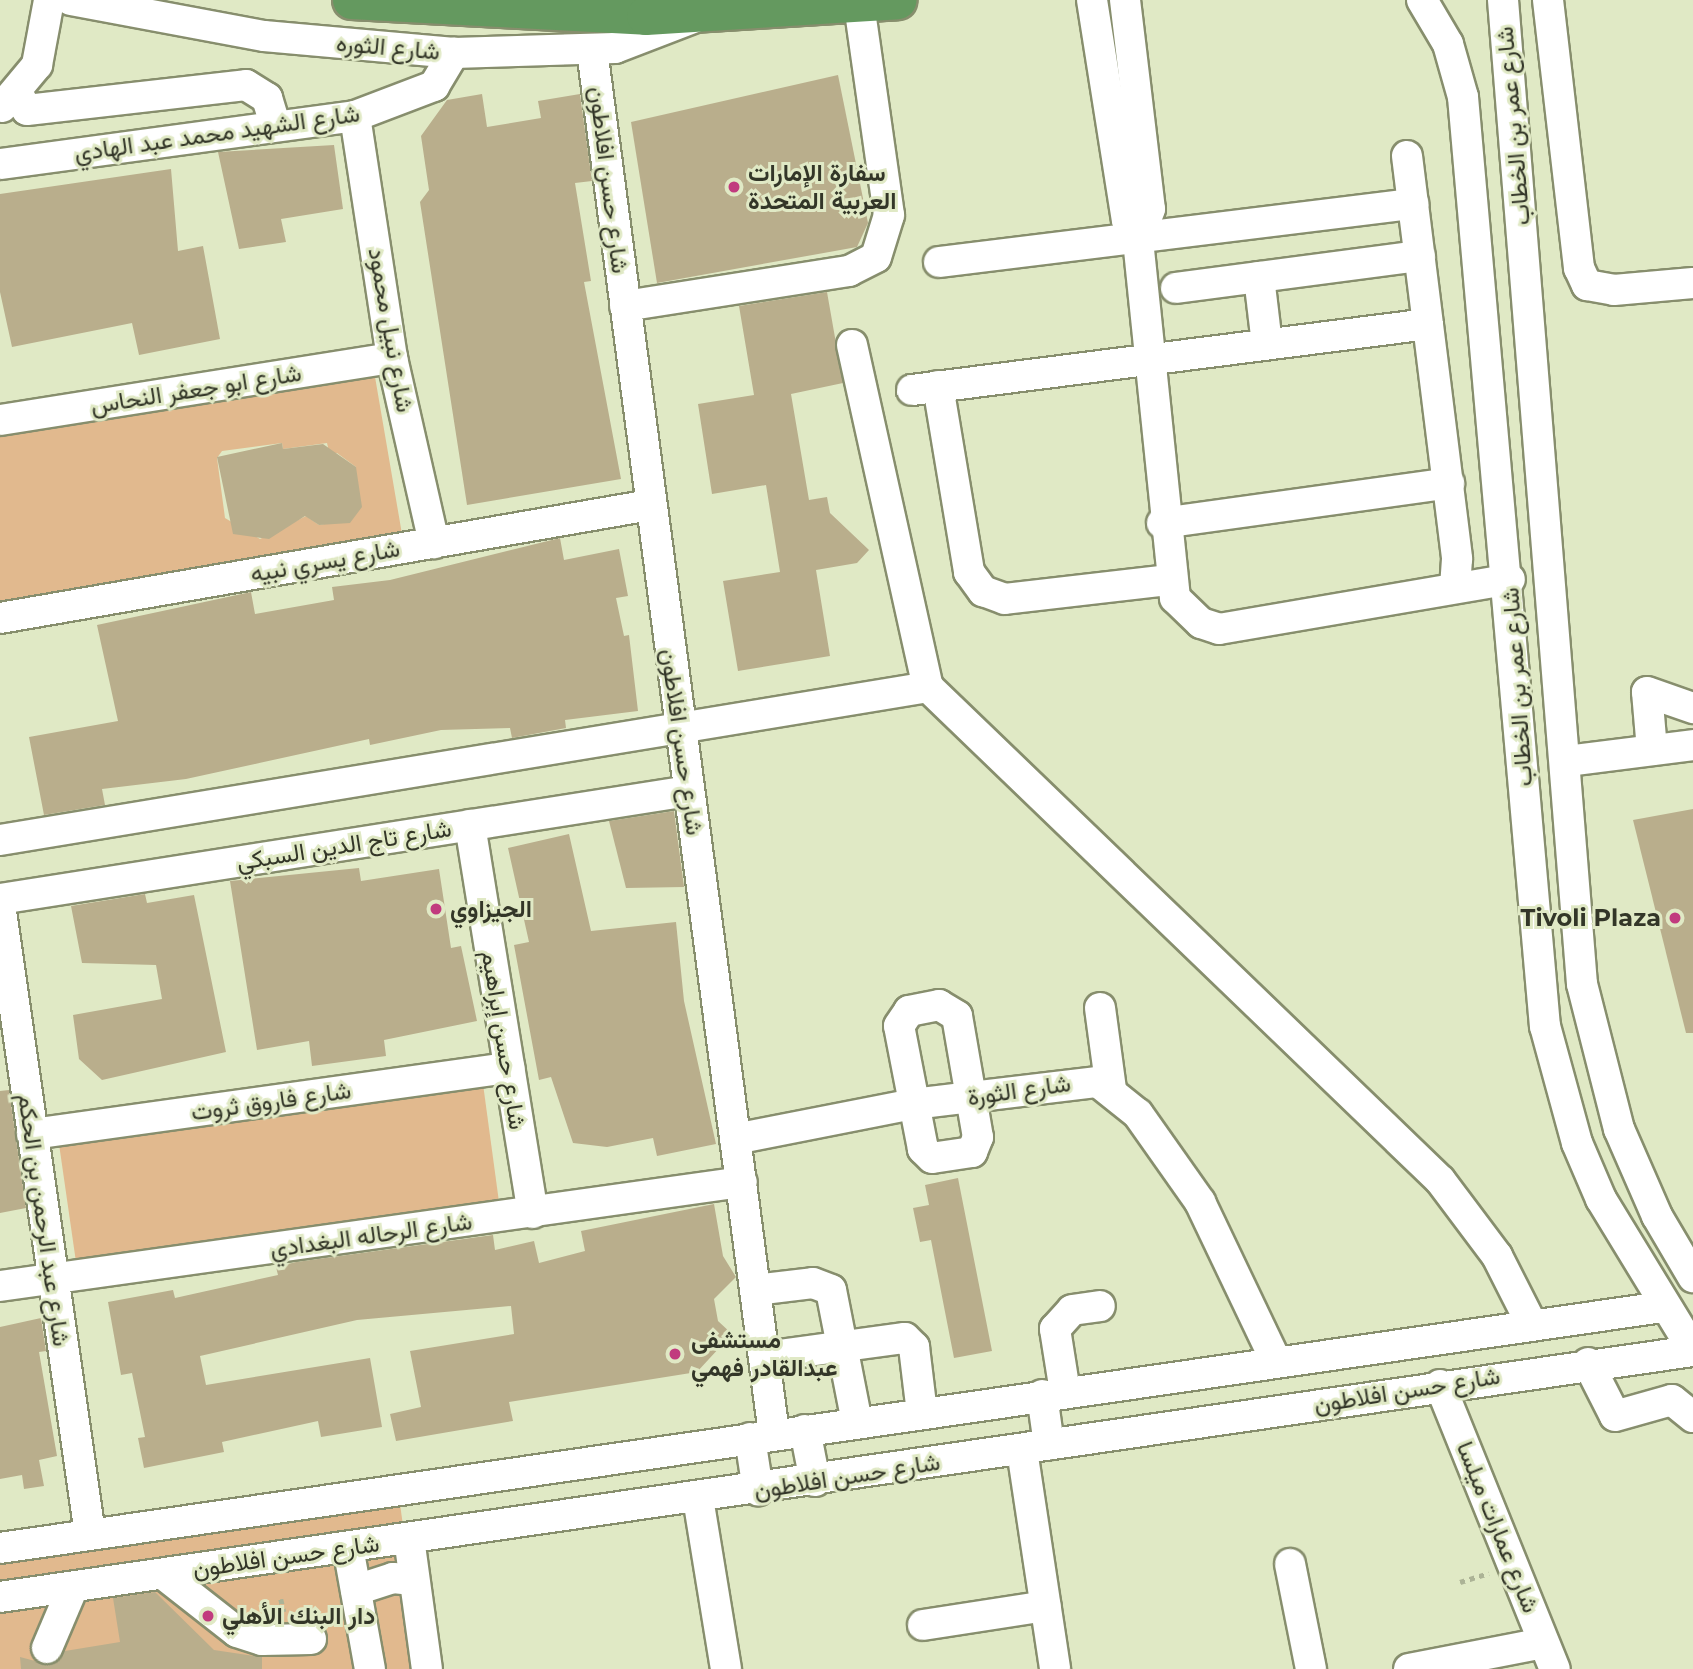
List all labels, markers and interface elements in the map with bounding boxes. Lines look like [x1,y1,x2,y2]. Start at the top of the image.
street label: شارع عمر بن الخطاب [1490,25,1536,227]
street label: شارع الثوره [335,28,441,66]
street label: شارع حسن افلاطون [583,85,635,275]
street label: شارع الشهيد محمد عبد الهادي [72,99,362,167]
place label: سفارة الإمارات العربية المتحدة [748,159,897,215]
marker: سفارة الإمارات العربية المتحدة [726,179,742,195]
street label: شارع نبيل محمود [362,245,420,415]
street label: شارع ابو جعفر النحاس [89,358,303,420]
street label: شارع يسري نبيه [248,534,402,588]
street label: شارع عمر بن الخطاب [1496,587,1538,787]
street label: شارع حسن افلاطون [655,647,709,837]
street label: شارع تاج الدين السبكي [235,814,453,876]
place label: الجيزاوي [450,895,532,923]
marker: الجيزاوي [428,901,444,917]
place label: Tivoli Plaza [1521,904,1661,932]
marker: Tivoli Plaza [1667,910,1683,926]
street label: شارع حسن إبراهيم [476,948,532,1132]
street label: شارع الثورة [966,1069,1072,1111]
street label: شارع فاروق ثروت [189,1076,353,1126]
street label: شارع عبد الرحمن بن الحكم [12,1092,76,1348]
street label: شارع الرحاله البغدادي [268,1207,474,1263]
place label: مستشفى عبدالقادر فهمي [691,1326,838,1382]
marker: مستشفى عبدالقادر فهمي [665,1344,685,1364]
street label: شارع حسن افلاطون [1312,1361,1502,1419]
street label: شارع عمارات ميلسا [1451,1437,1545,1617]
street label: شارع حسن افلاطون [752,1447,942,1505]
street label: شارع حسن افلاطون [191,1529,381,1583]
place label: دار البنك الأهلي [222,1602,375,1630]
marker: دار البنك الأهلي [200,1608,216,1624]

